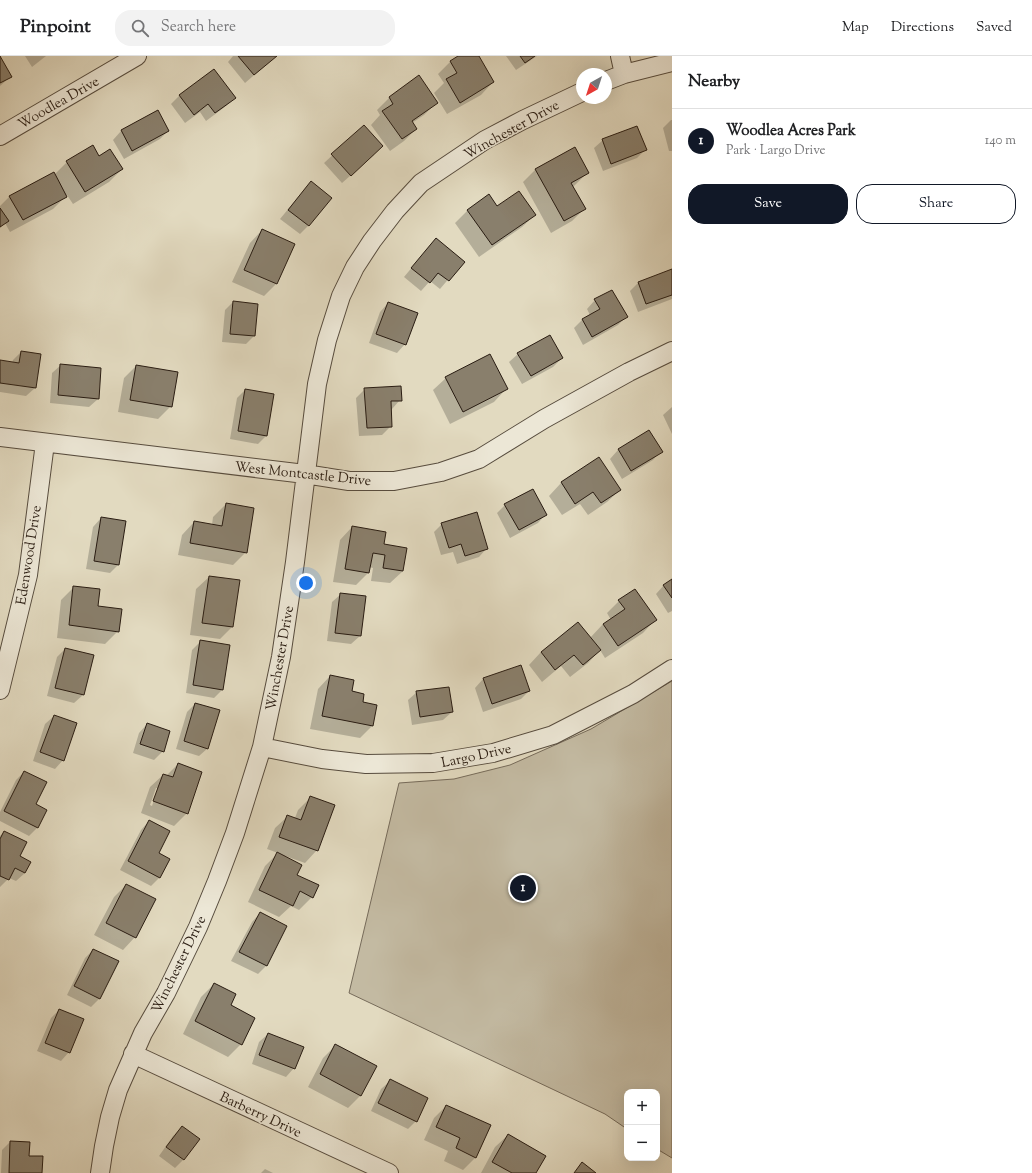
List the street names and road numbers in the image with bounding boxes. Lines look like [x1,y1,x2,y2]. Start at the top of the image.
street label: Woodlea Drive [15,72,103,135]
street label: Winchester Drive [461,96,563,165]
street label: West Montcastle Drive [233,458,372,492]
street label: Edenwood Drive [12,504,48,607]
street label: Winchester Drive [262,604,300,712]
street label: Largo Drive [440,740,513,774]
street label: Winchester Drive [147,913,212,1017]
street label: Barberry Drive [216,1088,304,1144]

